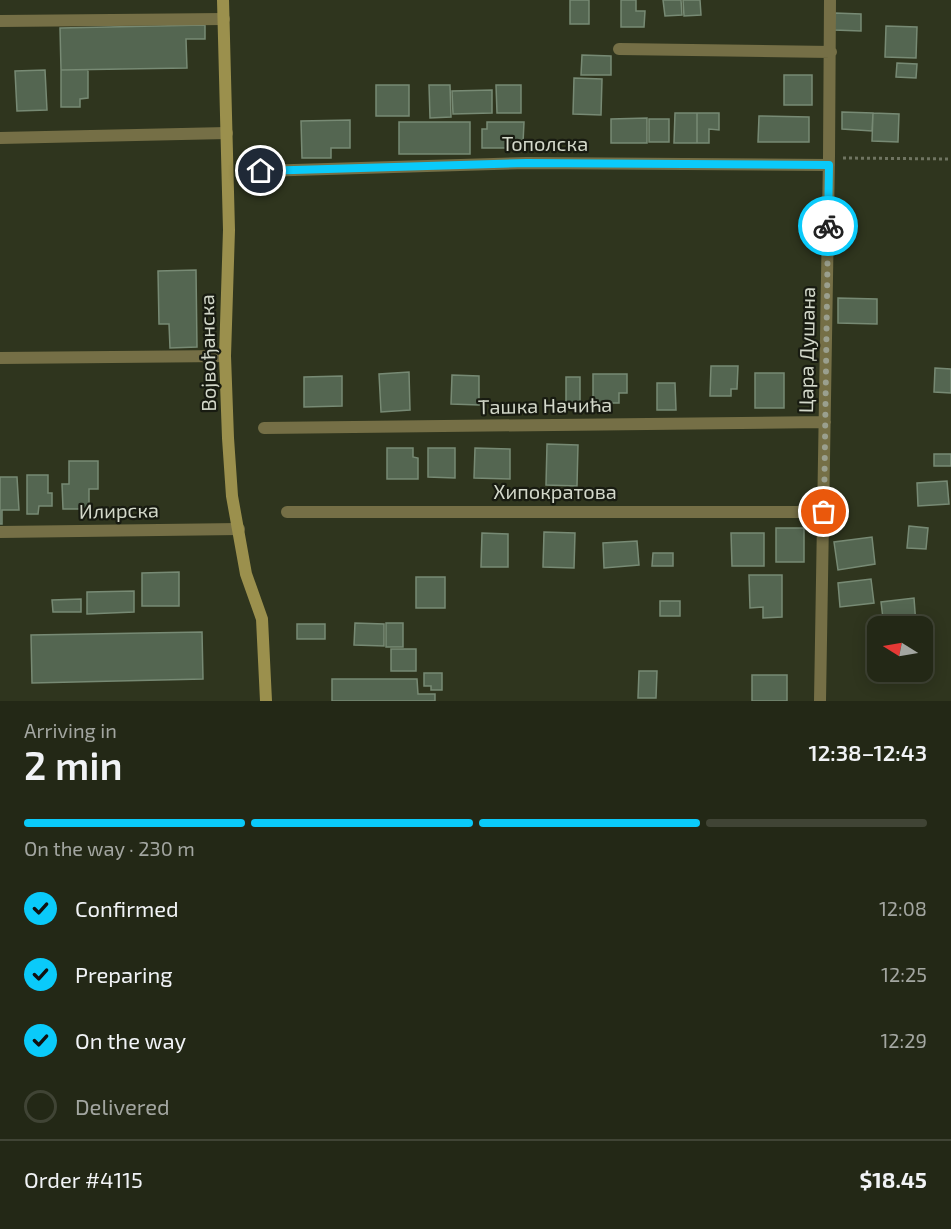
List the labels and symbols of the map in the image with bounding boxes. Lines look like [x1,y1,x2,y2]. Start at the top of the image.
street label: Тополска [502,131,588,155]
pin [235,145,286,196]
courier [798,196,858,256]
street label: Цара Душана [793,287,820,413]
street label: Војвођанска [194,294,221,412]
street label: Ташка Начића [478,392,612,418]
street label: Хипократова [493,479,617,503]
pin [798,486,849,537]
street label: Илирска [79,497,159,523]
north arrow [867,616,933,682]

